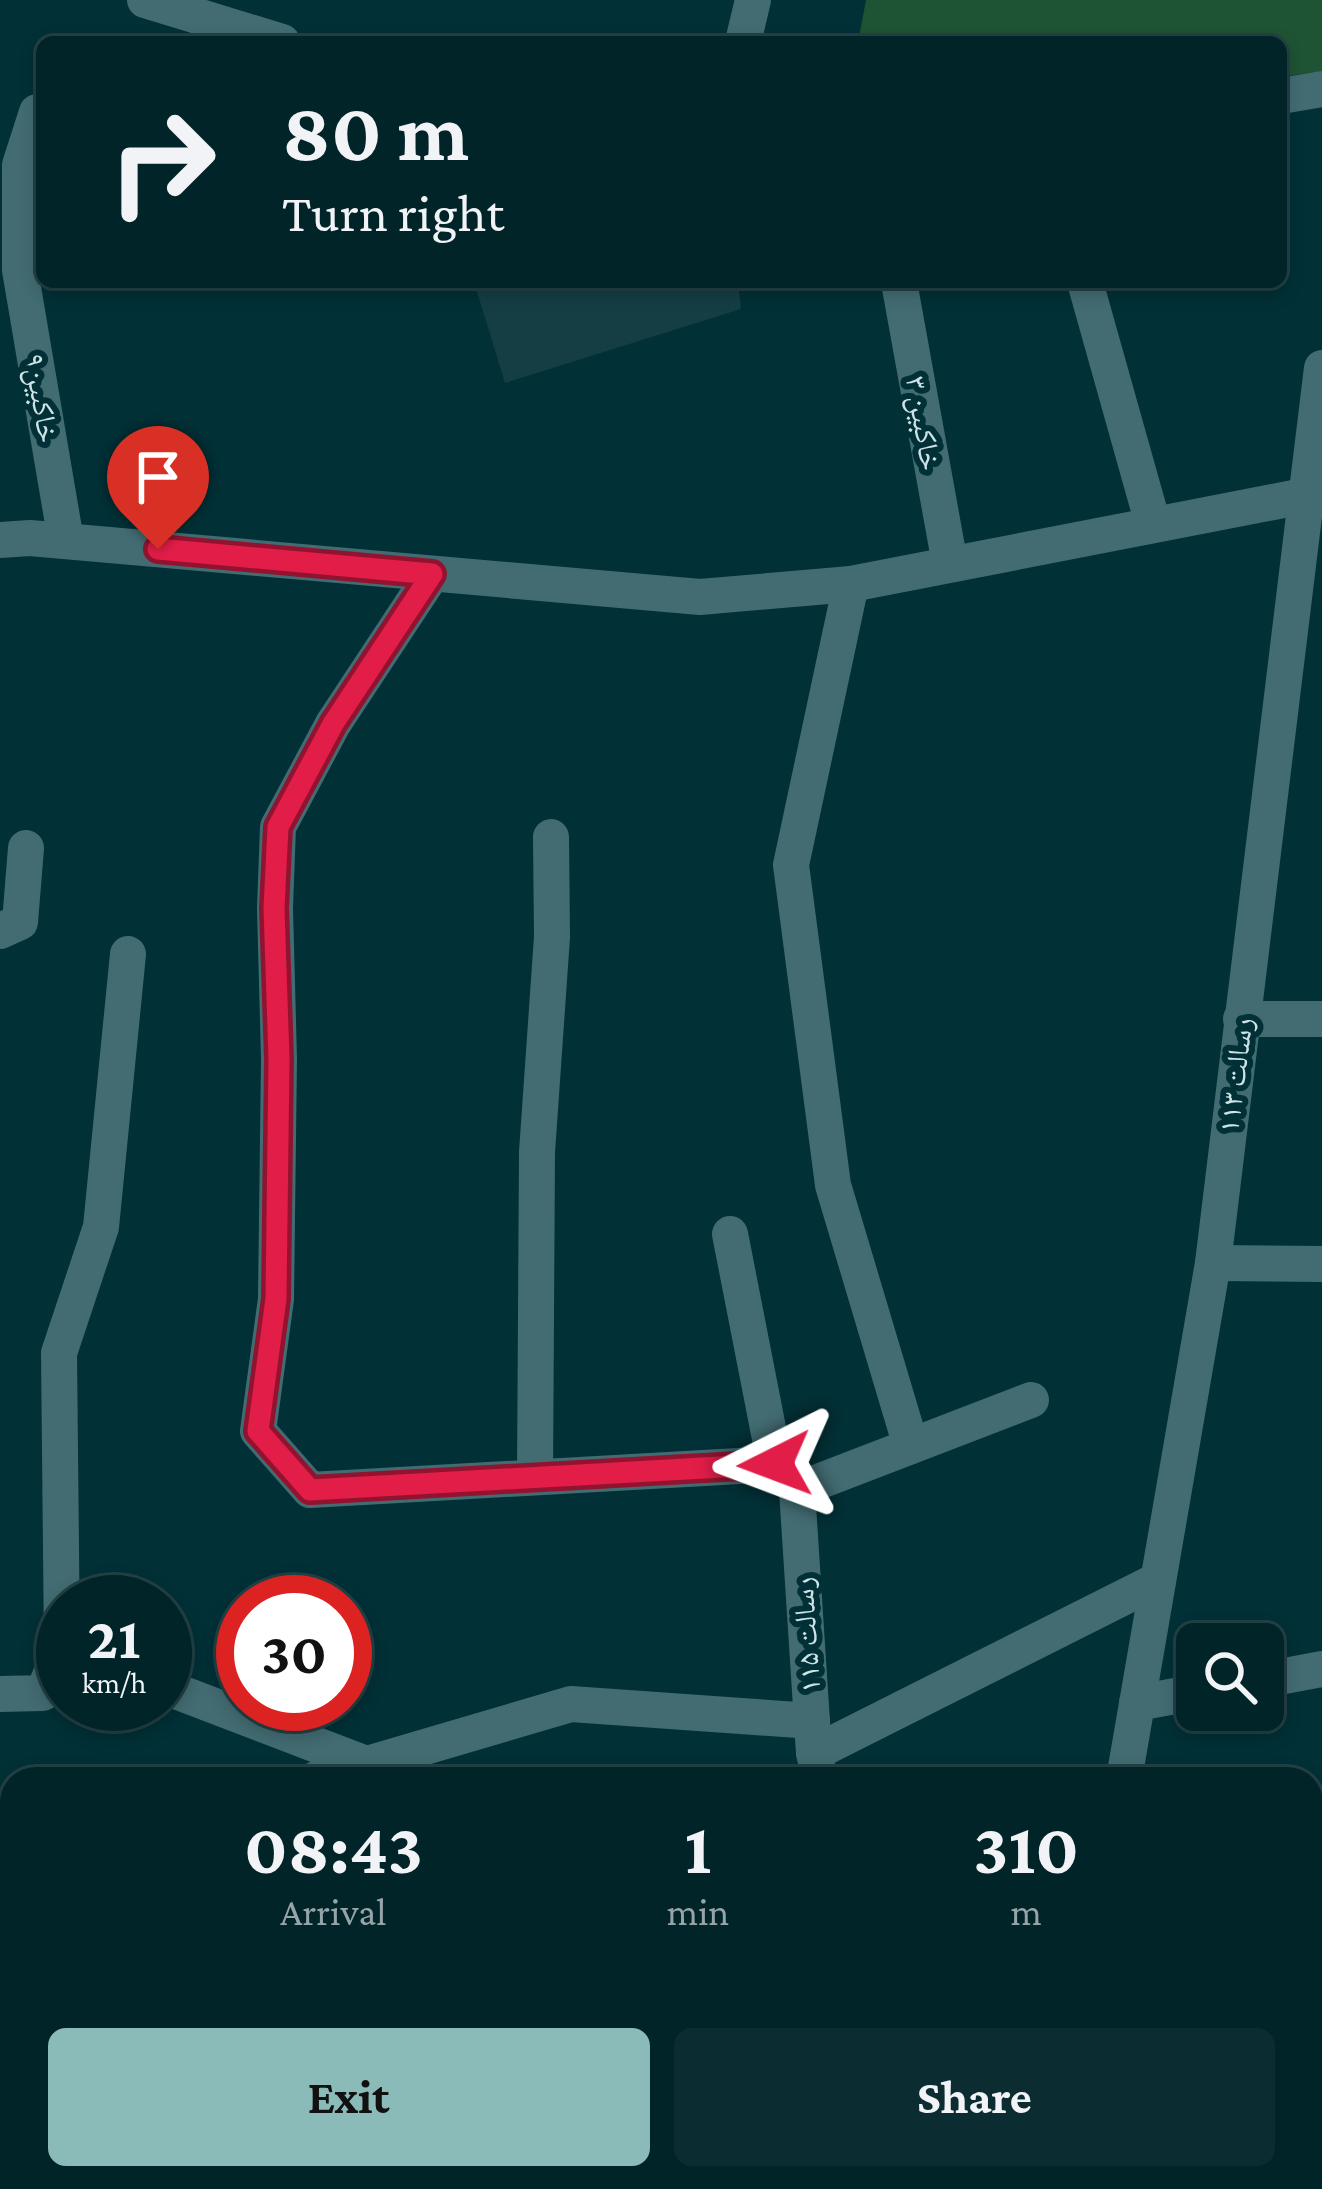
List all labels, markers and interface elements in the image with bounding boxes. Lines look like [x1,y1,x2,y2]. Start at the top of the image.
icon: right [84,84,240,240]
text: 80 m [282,85,469,178]
text: Turn right [282,183,504,243]
street label: خاکبین۹ [16,351,66,445]
street label: خاکبین ۳ [898,373,949,473]
pin [107,426,209,549]
icon: arrive [125,444,191,510]
street label: رسالت ۱۱۳ [1212,1016,1258,1134]
position arrow [712,1401,838,1527]
speed limit sign: 30 [216,1575,372,1731]
street label: رسالت ۱۱۵ [786,1576,826,1694]
text: 21 [87,1604,141,1671]
map controls [1176,1623,1284,1731]
button: search [1176,1623,1284,1731]
text: km/h [82,1666,146,1699]
text: 08:43 [244,1808,423,1888]
text: 1 [685,1808,712,1888]
text: 310 [973,1808,1079,1888]
text: Arrival [280,1890,386,1933]
text: min [667,1890,729,1933]
text: m [1010,1890,1042,1933]
button: Exit [48,2028,650,2166]
button: Share [674,2028,1275,2166]

